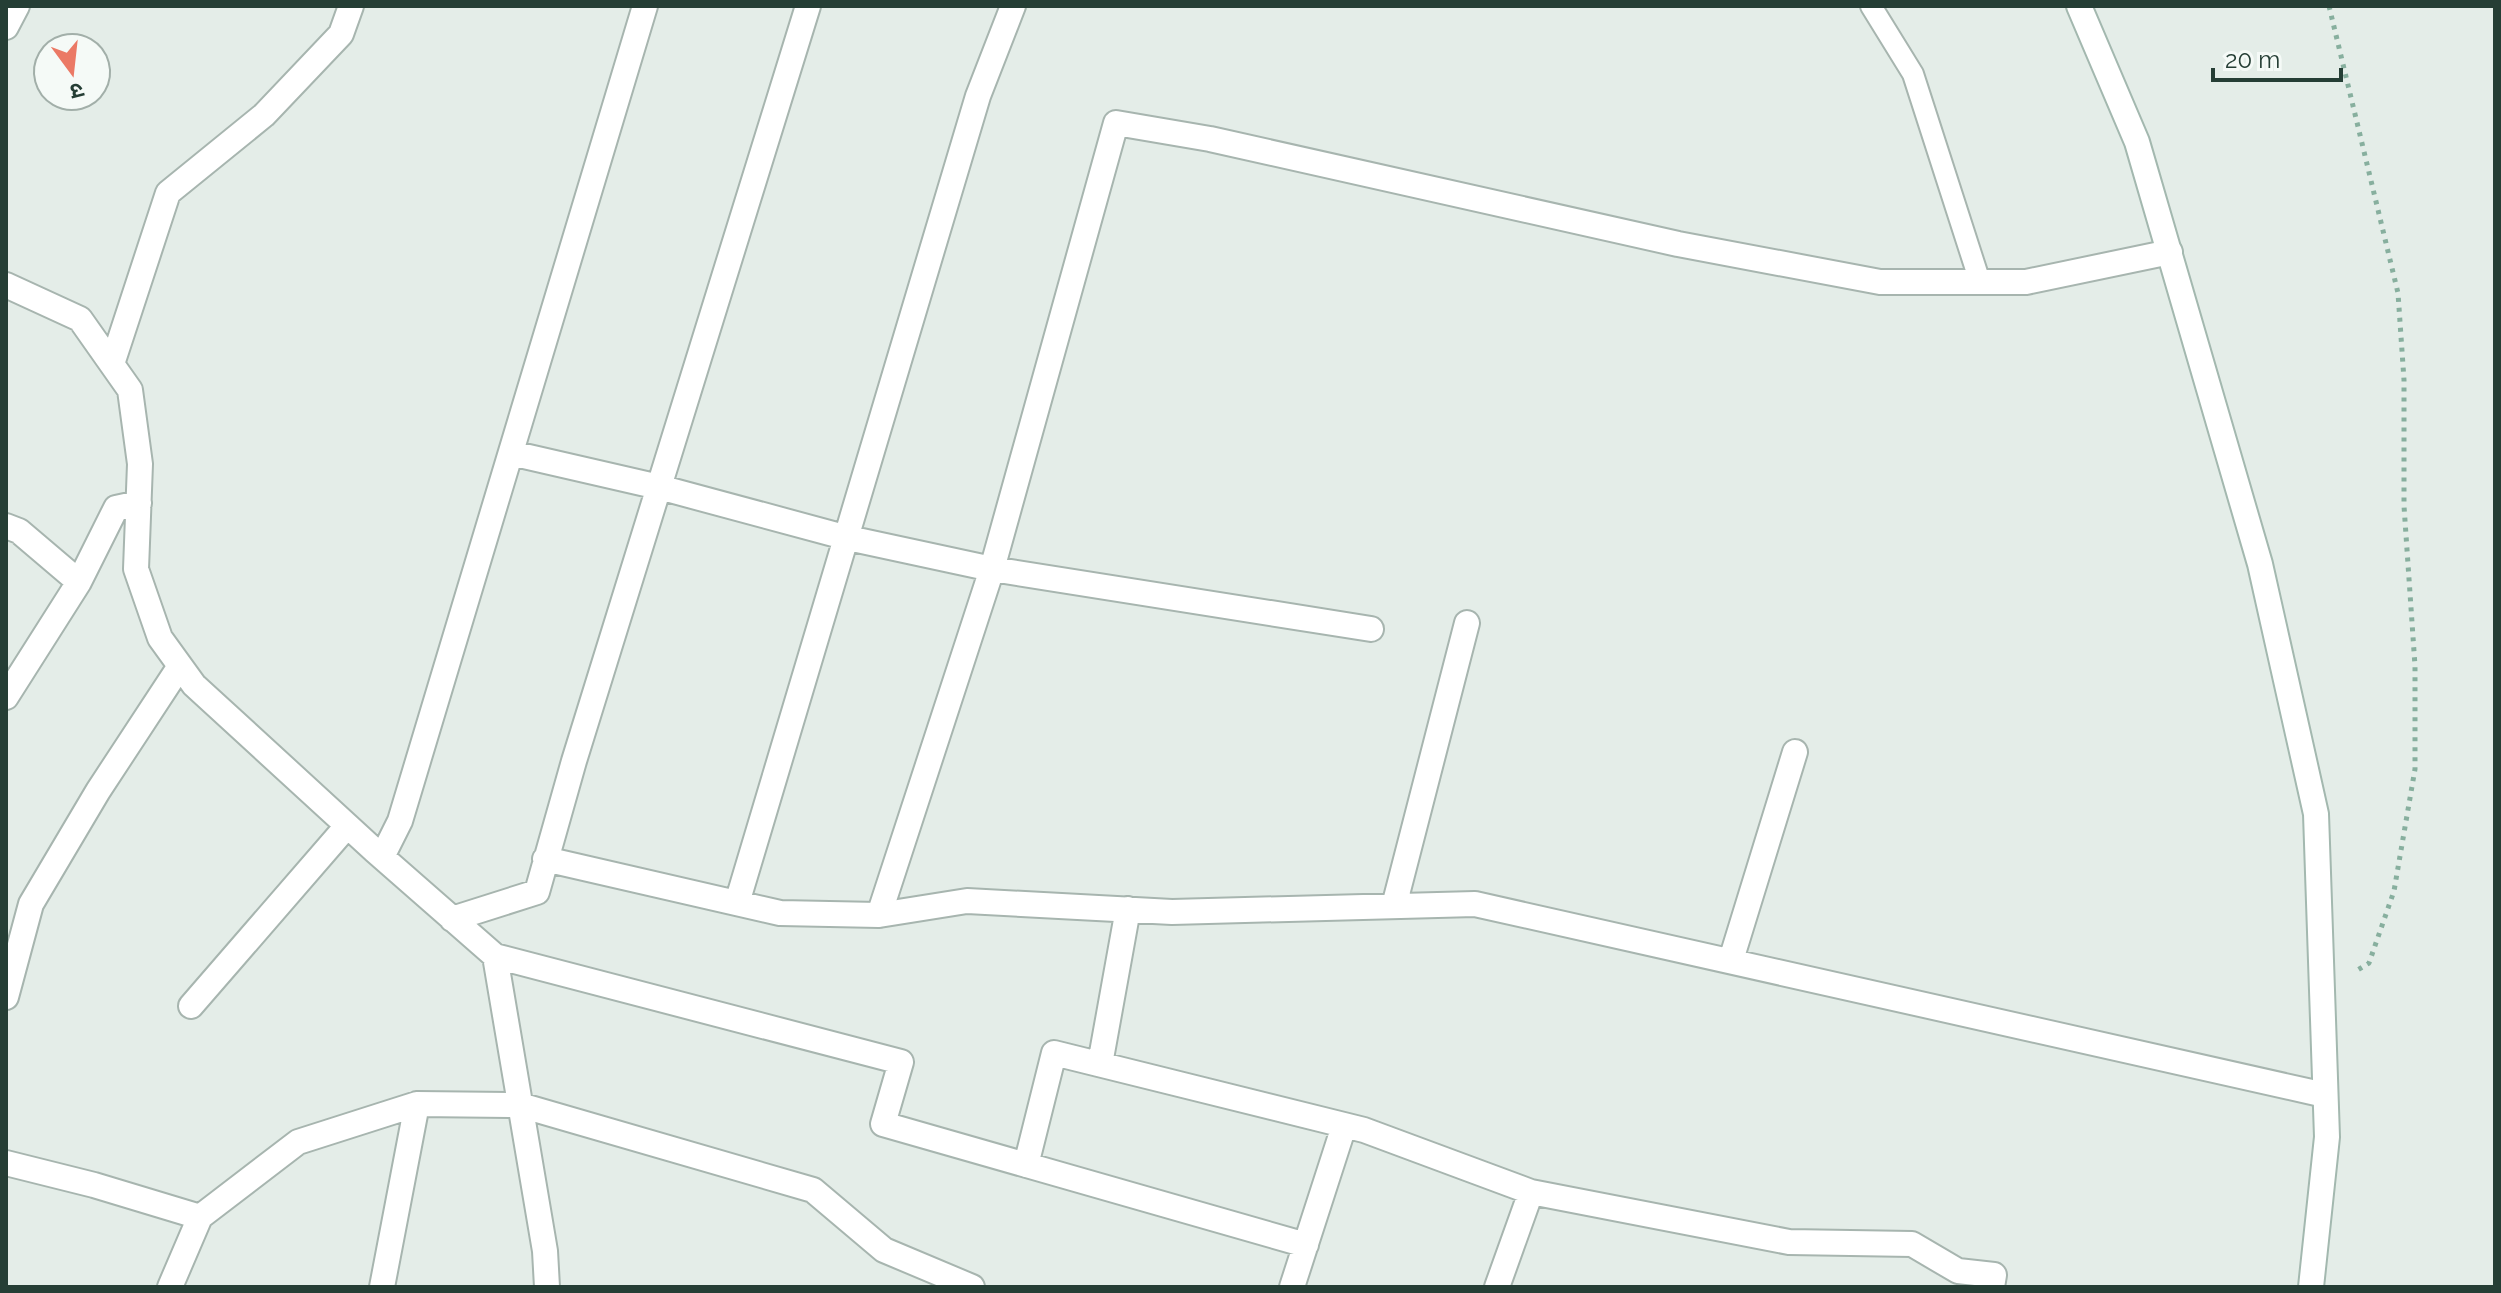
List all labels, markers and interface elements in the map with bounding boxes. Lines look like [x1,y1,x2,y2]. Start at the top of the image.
north arrow [32,32,112,112]
scale bar [2213,32,2341,82]
text: 20 m [2225,45,2280,74]
text: उ [67,77,87,106]

